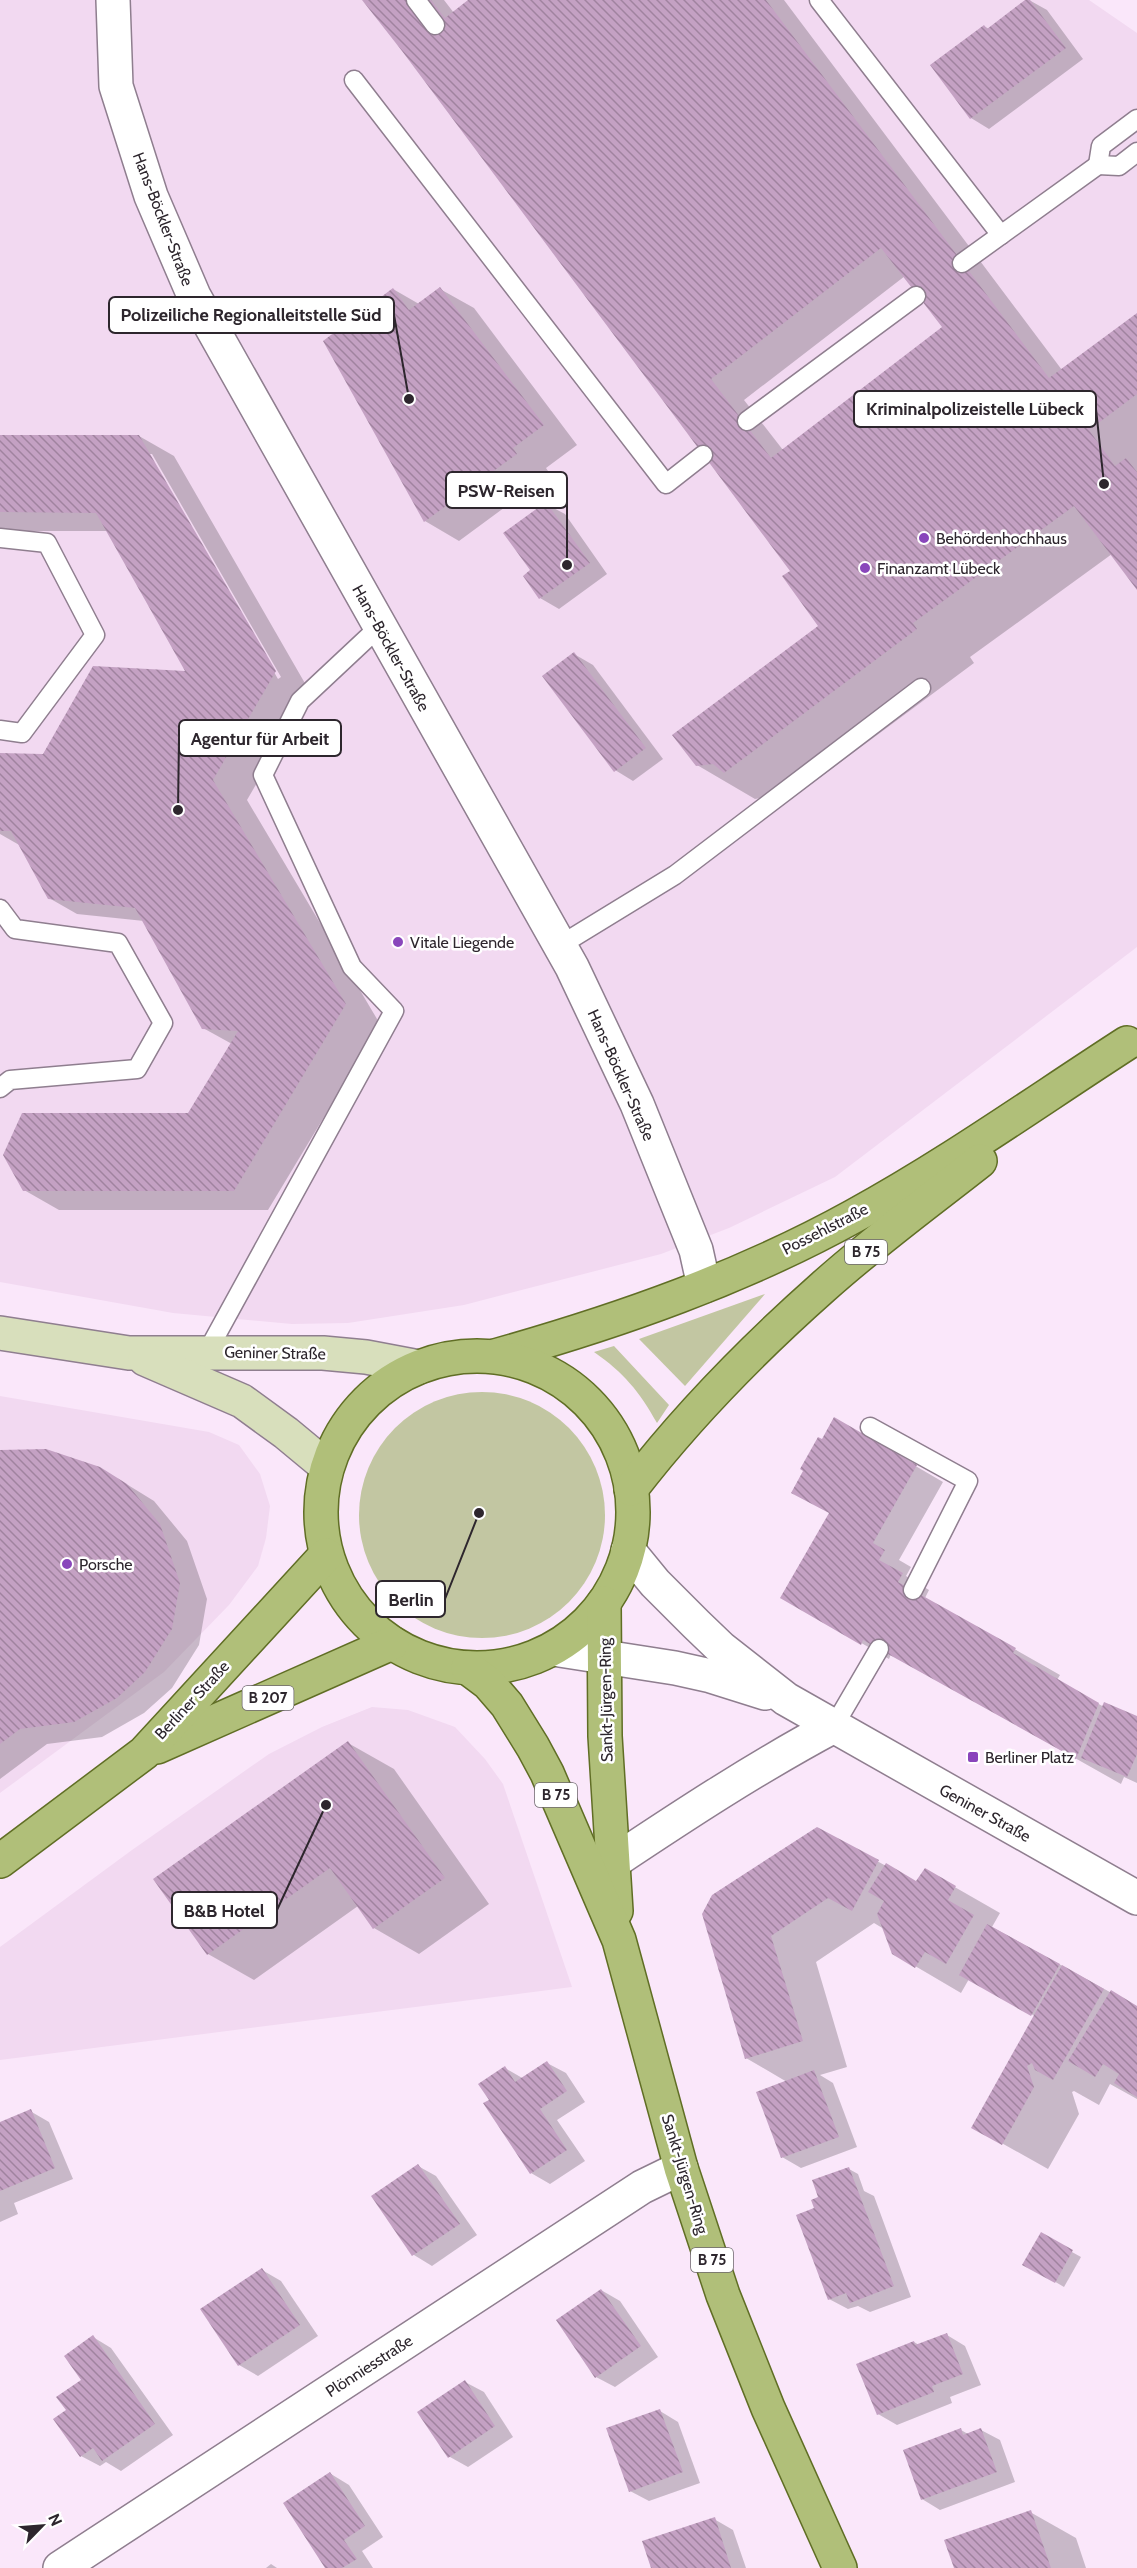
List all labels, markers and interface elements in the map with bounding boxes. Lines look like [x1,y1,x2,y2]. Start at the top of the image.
street label: Hans-Böckler-Straße [129,150,197,288]
callout: Polizeiliche Regionalleitstelle Süd [109,297,394,333]
text: Polizeiliche Regionalleitstelle Süd [121,304,381,326]
callout: Kriminalpolizeistelle Lübeck [854,391,1096,427]
text: Kriminalpolizeistelle Lübeck [866,398,1084,420]
callout: PSW-Reisen [446,472,567,508]
text: PSW-Reisen [457,480,555,502]
place label: Behördenhochhaus [936,529,1067,548]
marker: Behördenhochhaus [917,531,931,545]
place label: Finanzamt Lübeck [877,559,1001,578]
marker: Finanzamt Lübeck [858,561,872,575]
street label: Hans-Böckler-Straße [348,581,434,715]
callout: Agentur für Arbeit [179,720,341,756]
text: Agentur für Arbeit [191,728,329,750]
place label: Vitale Liegende [410,933,514,952]
marker: Vitale Liegende [391,935,405,949]
street label: Hans-Böckler-Straße [584,1006,658,1144]
street label: Possehlstraße [779,1199,871,1259]
road number: B 75 [845,1240,887,1264]
street label: Geniner Straße [224,1343,326,1363]
place label: Porsche [79,1555,133,1574]
marker: Porsche [60,1557,74,1571]
callout: Berlin [376,1581,445,1617]
text: Berlin [388,1589,434,1611]
street label: Sankt-Jürgen-Ring [595,1637,617,1762]
street label: Berliner Straße [151,1657,233,1743]
road number: B 207 [242,1686,294,1710]
place label: Berliner Platz [985,1748,1075,1767]
marker: Berliner Platz [966,1750,980,1764]
street label: Geniner Straße [936,1780,1034,1846]
road number: B 75 [535,1783,577,1807]
callout: B&B Hotel [172,1892,277,1928]
text: B&B Hotel [183,1900,265,1922]
street label: Sankt-Jürgen-Ring [658,2112,713,2237]
road number: B 75 [691,2248,733,2272]
street label: Plönniesstraße [322,2331,416,2401]
north arrow [12,2496,72,2556]
text: N [44,2511,66,2529]

